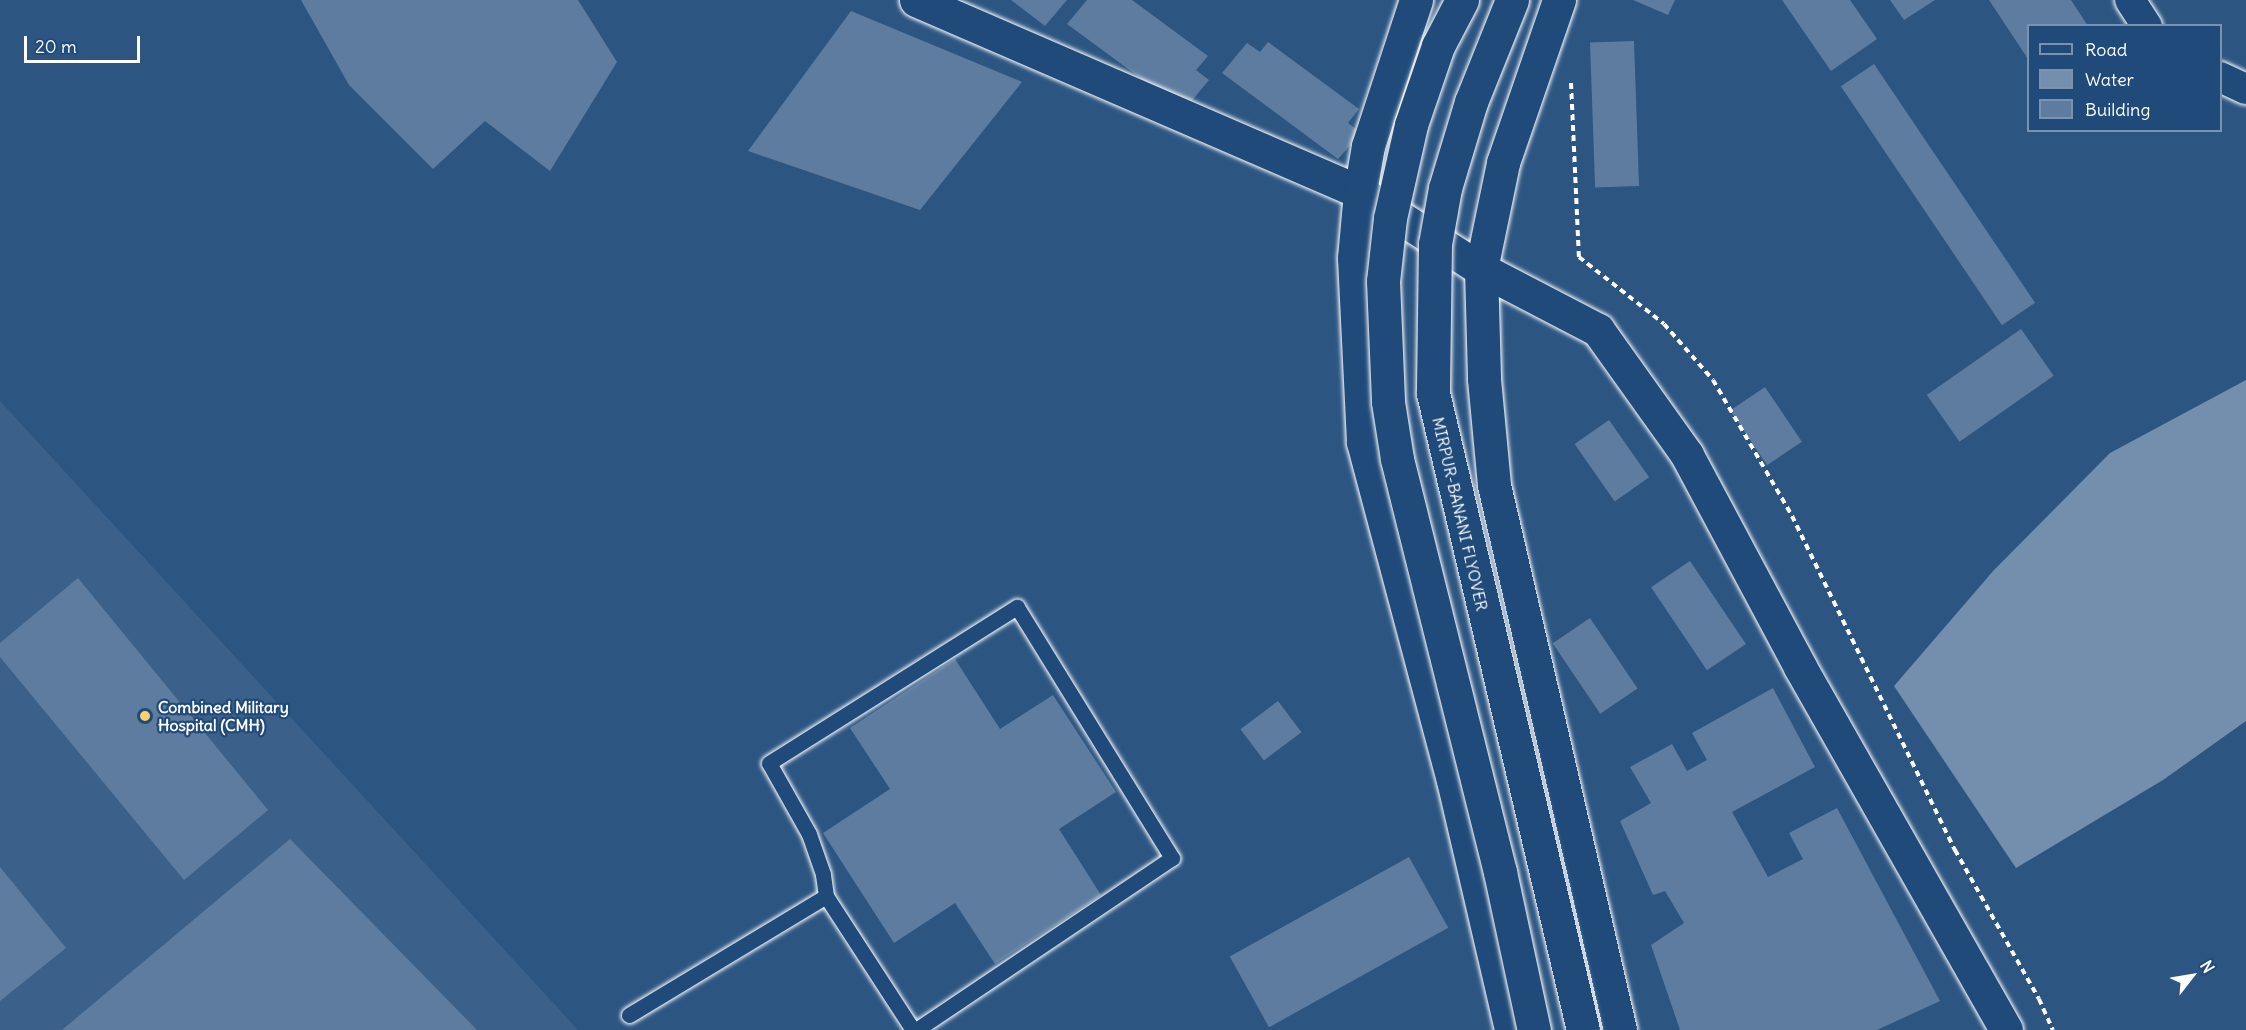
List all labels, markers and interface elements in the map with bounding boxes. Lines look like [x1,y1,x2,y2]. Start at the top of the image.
scale bar [27,24,142,62]
legend [2027,24,2222,132]
text: 20 m [35,35,77,58]
text: Road [2085,38,2127,61]
text: Water [2085,68,2134,91]
text: Building [2085,98,2150,121]
street label: MIRPUR-BANANI FLYOVER [1428,415,1492,613]
place label: Combined Military Hospital (CMH) [158,697,289,735]
marker: Combined Military Hospital (CMH) [136,707,154,725]
north arrow [2162,946,2222,1006]
text: N [2196,957,2219,977]

